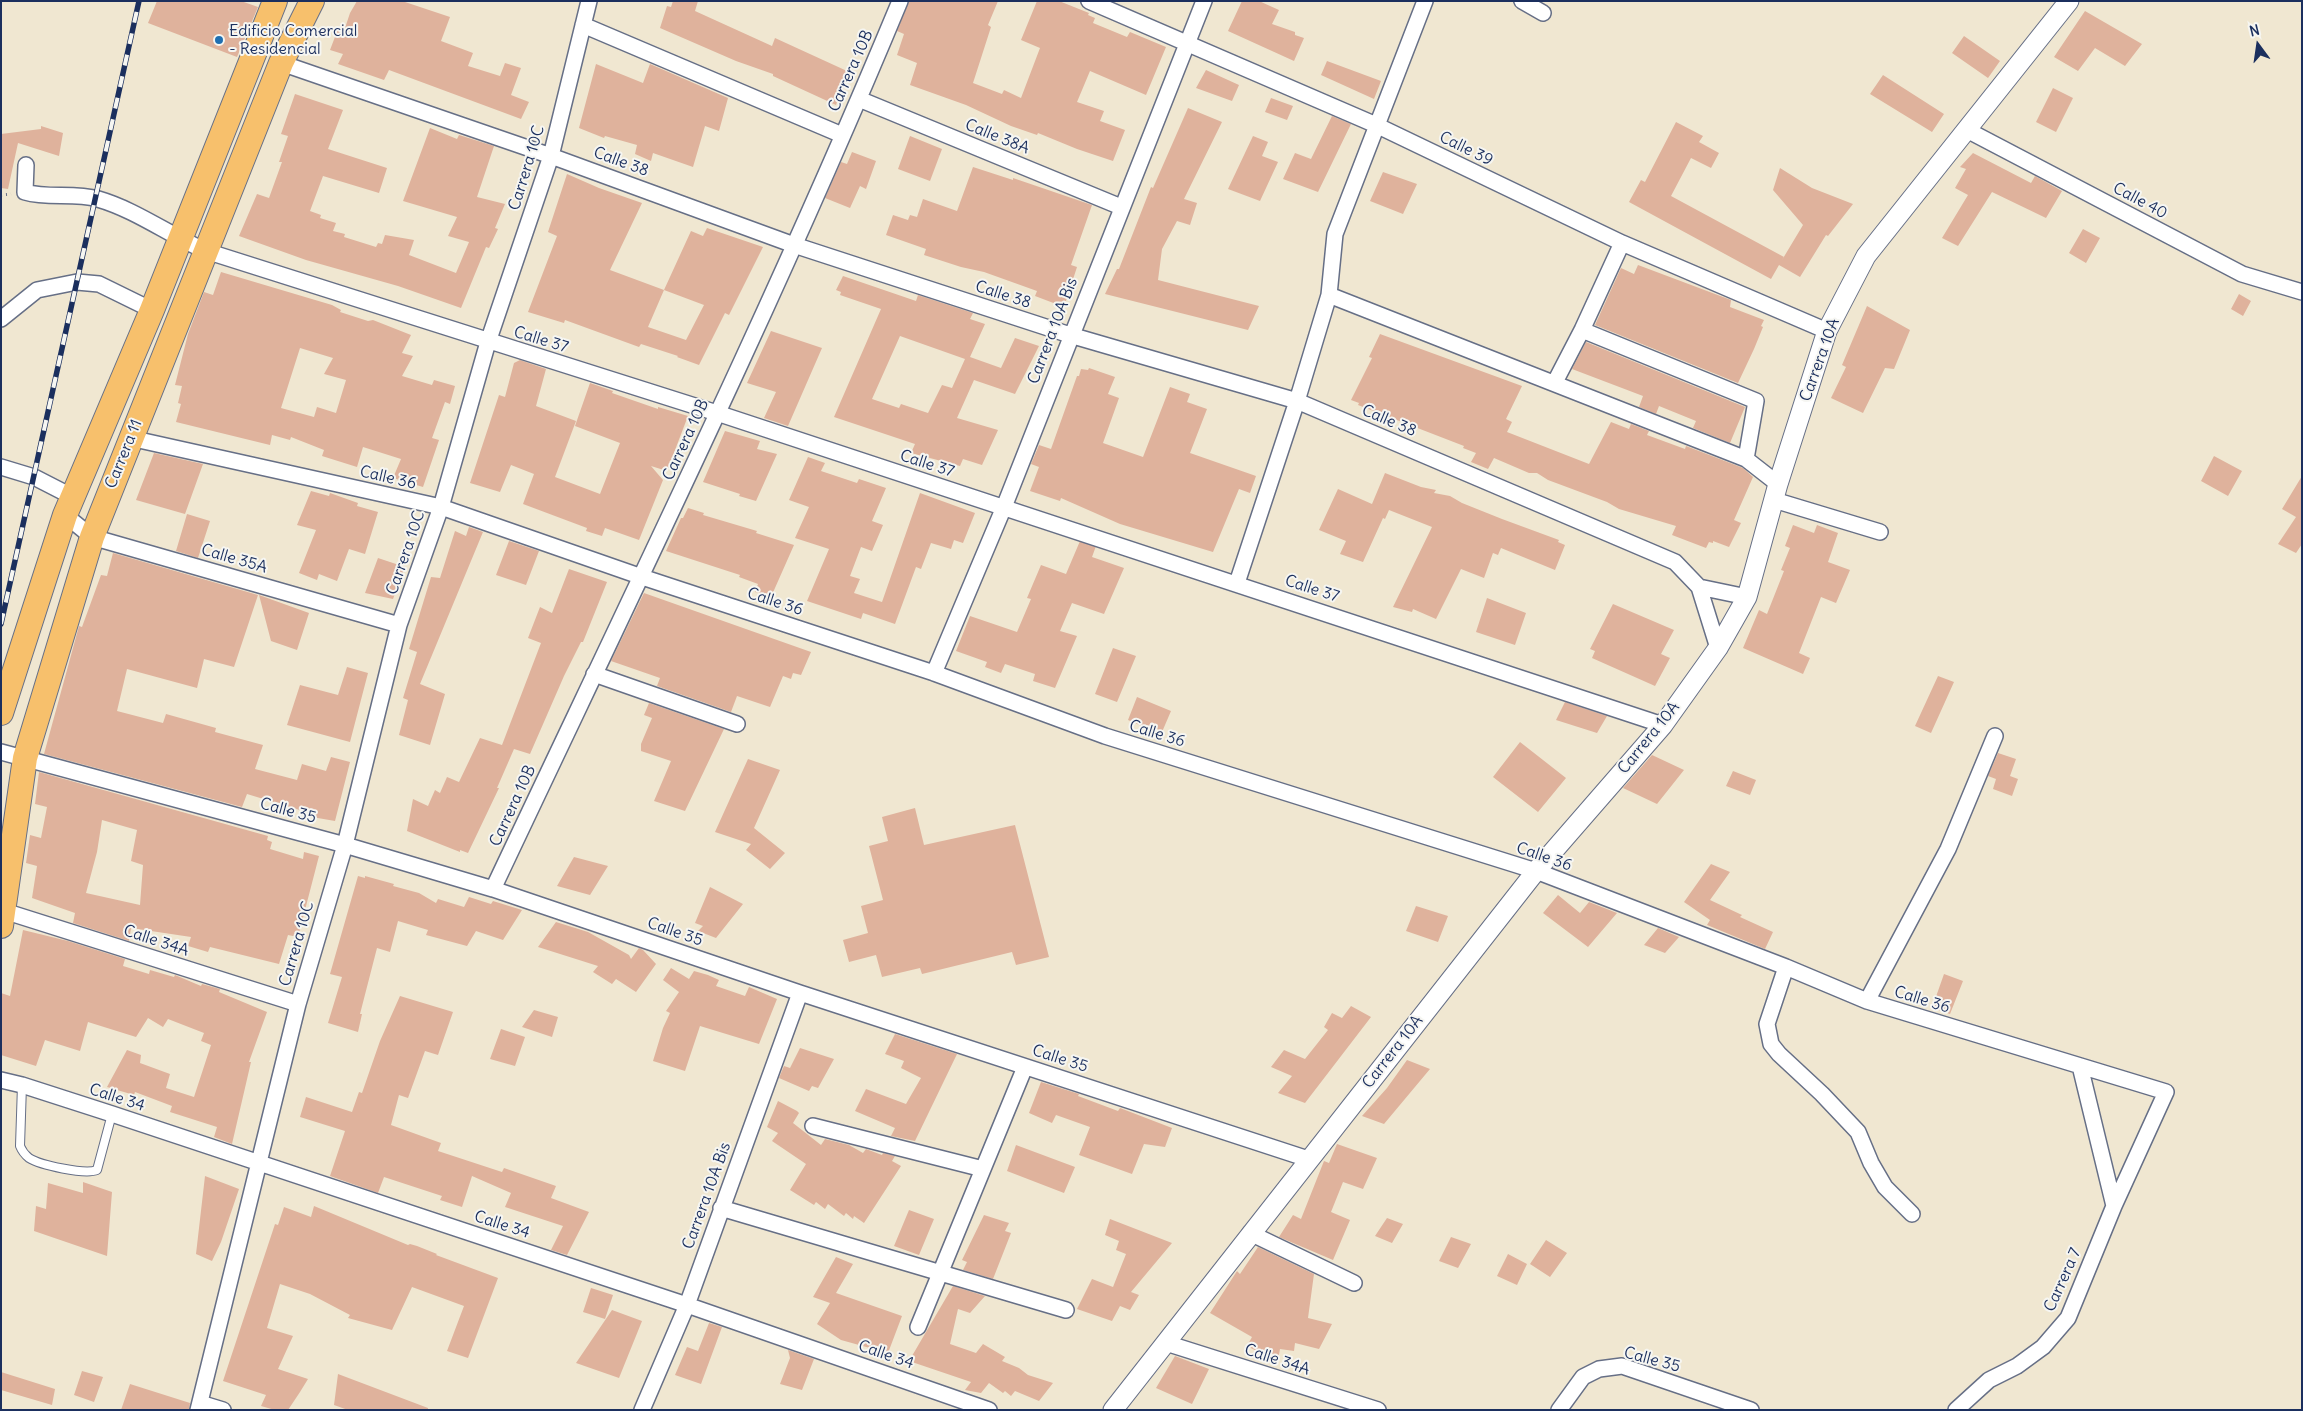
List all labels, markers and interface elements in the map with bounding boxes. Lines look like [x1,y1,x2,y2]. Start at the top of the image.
north arrow [2233,20,2283,70]
place label: Edificio Comercial - Residencial [229,21,357,59]
text: N [2247,21,2261,40]
street label: Carrera 10B [824,27,878,115]
marker: Edificio Comercial - Residencial [213,34,225,46]
street label: Calle 38A [962,115,1032,159]
street label: Carrera 10C [505,123,549,213]
street label: Calle 39 [1436,128,1496,170]
street label: Calle 38 [591,143,651,181]
street label: Calle 40 [2109,179,2171,223]
street label: Carrera 10A Bis [1024,275,1082,387]
street label: Calle 38 [973,277,1033,313]
street label: Carrera 10A [1796,316,1844,404]
street label: Calle 37 [511,323,571,357]
street label: Carrera 10B [659,396,713,484]
street label: Calle 38 [1359,401,1419,441]
street label: Carrera 11 [101,417,147,491]
street label: Calle 37 [897,446,957,482]
street label: Calle 36 [358,462,418,494]
street label: Carrera 10C [383,509,429,597]
street label: Calle 35A [199,540,269,578]
street label: Calle 37 [1282,571,1342,607]
street label: Calle 36 [745,584,805,620]
street label: Carrera 10A [1614,698,1684,778]
street label: Calle 36 [1127,716,1187,752]
street label: Carrera 10B [486,762,540,850]
street label: Calle 35 [258,794,318,828]
street label: Calle 36 [1514,839,1574,875]
street label: Carrera 10C [276,899,318,989]
street label: Calle 35 [645,914,705,950]
street label: Calle 34A [121,921,191,961]
street label: Calle 36 [1892,982,1952,1018]
street label: Carrera 10A [1359,1012,1427,1092]
street label: Calle 35 [1030,1041,1090,1077]
street label: Calle 34 [87,1080,147,1116]
street label: Carrera 10A Bis [679,1140,735,1252]
street label: Calle 34 [472,1207,532,1243]
street label: Carrera 7 [2040,1245,2086,1315]
street label: Calle 34 [856,1337,916,1373]
street label: Calle 34A [1242,1340,1312,1380]
street label: Calle 35 [1622,1343,1682,1377]

